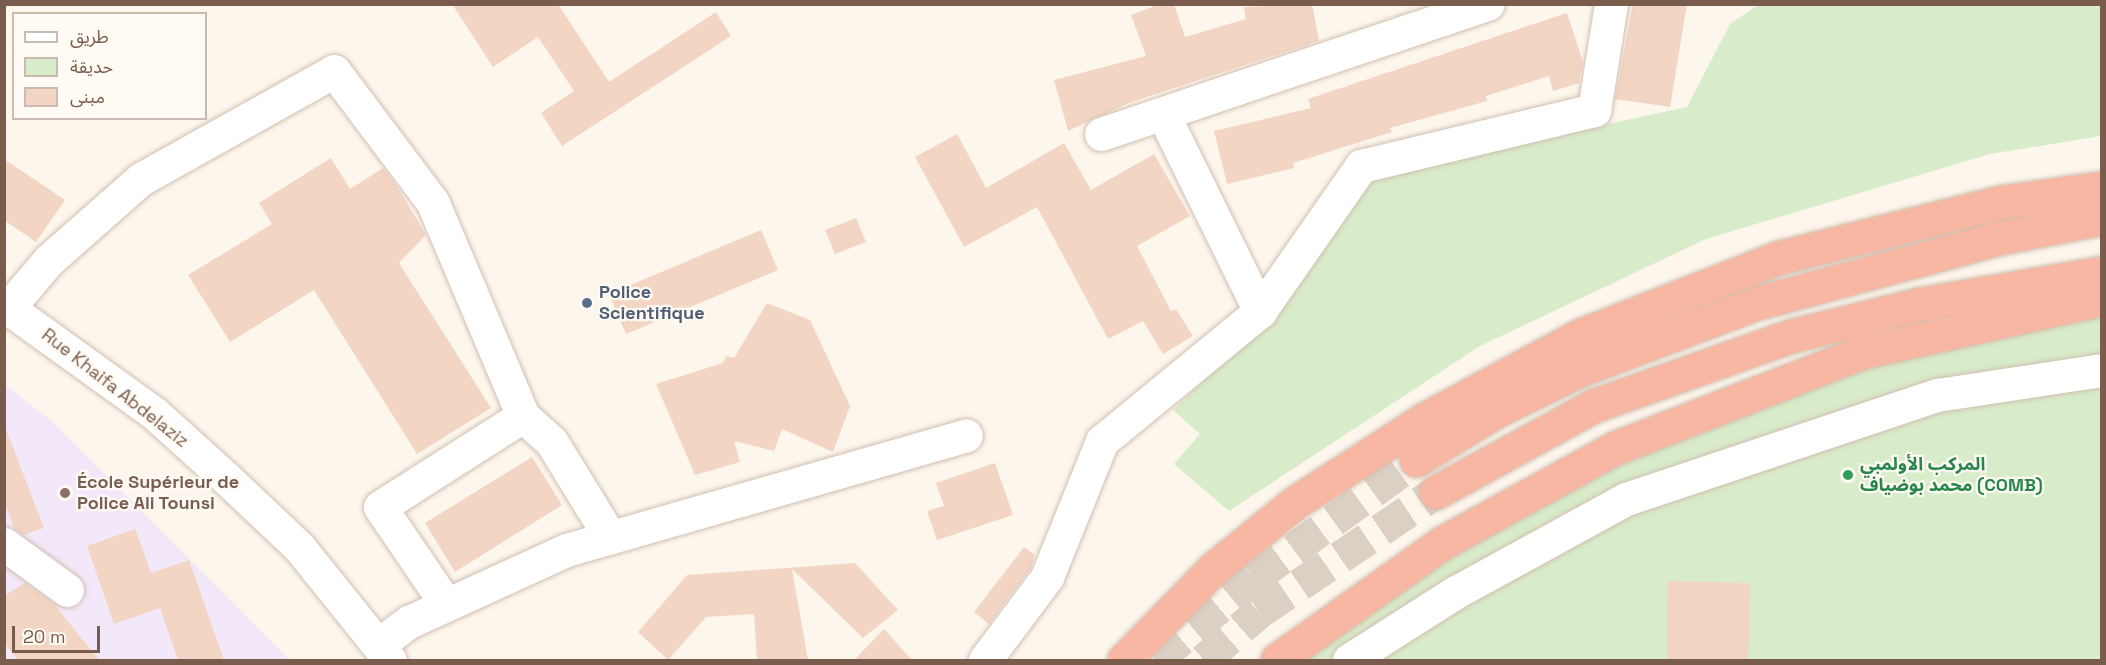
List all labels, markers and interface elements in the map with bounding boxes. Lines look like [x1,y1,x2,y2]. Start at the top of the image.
legend [12,12,207,120]
text: طريق [70,25,109,48]
text: حديقة [70,55,113,78]
text: مبنى [70,85,105,108]
place label: Police Scientifique [599,282,705,324]
marker: Police Scientifique [580,296,594,310]
street label: Rue Khaifa Abdelaziz [37,324,193,452]
place label: المركب الأولمبي محمد بوضياف (COMB) [1860,454,2043,496]
marker: المركب الأولمبي محمد بوضياف (COMB) [1841,468,1855,482]
place label: École Supérieur de Police Ali Tounsi [77,472,239,514]
marker: École Supérieur de Police Ali Tounsi [58,486,72,500]
scale bar [15,614,104,652]
text: 20 m [23,625,66,648]

